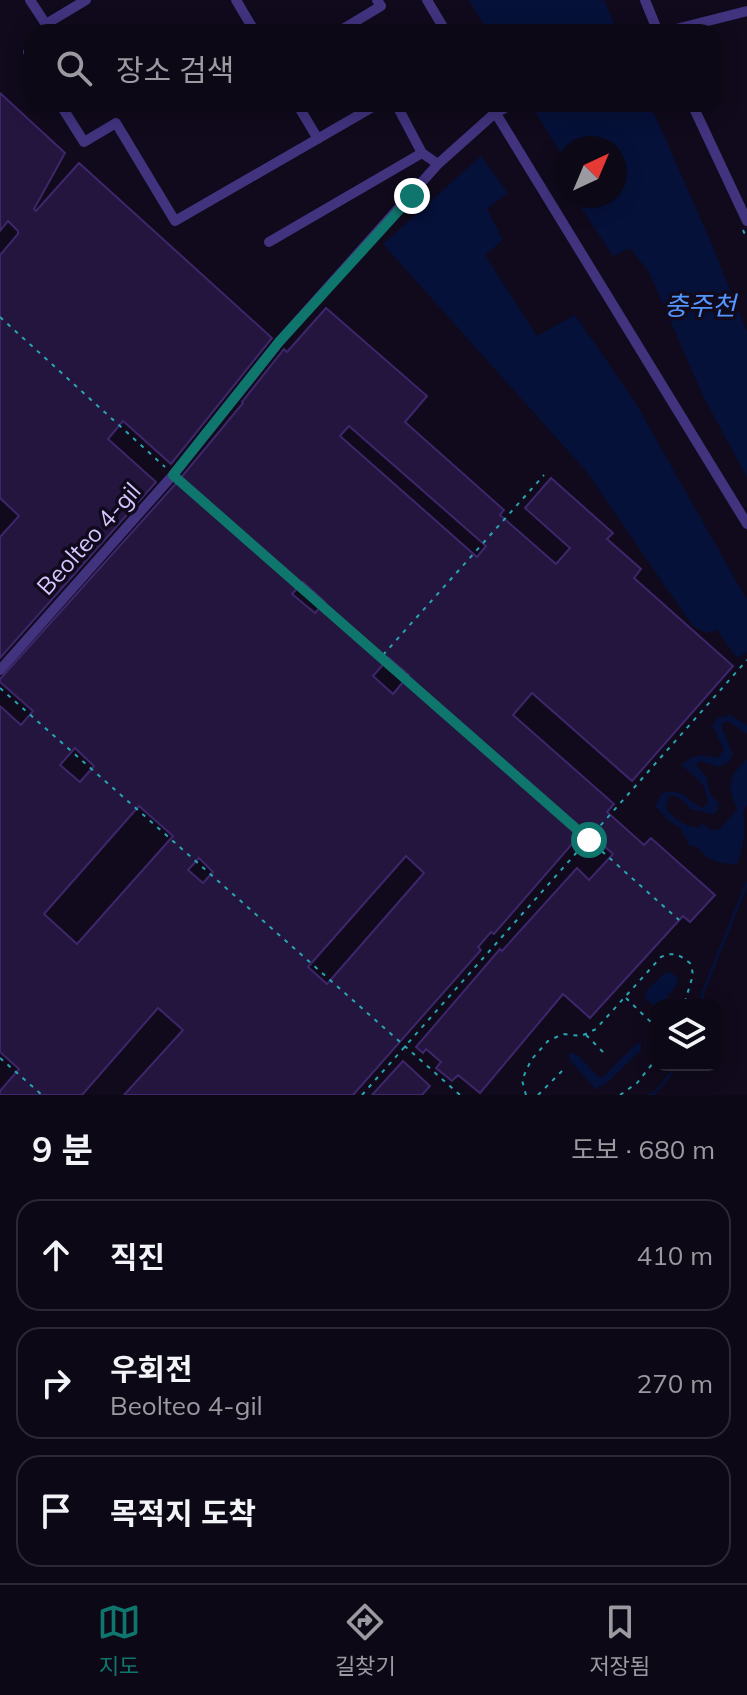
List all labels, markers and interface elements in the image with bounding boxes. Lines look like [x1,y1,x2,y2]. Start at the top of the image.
search box [24,24,723,112]
icon: search [52,46,96,90]
text: 장소 검색 [116,51,234,89]
north arrow [555,136,627,208]
route end [394,178,430,214]
water label: 충주천 [664,289,739,322]
street label: Beolteo 4-gil [30,476,147,601]
route start [571,822,607,858]
map controls [651,999,723,1071]
button: layers [651,999,723,1071]
text: 9 분 [32,1128,93,1171]
text: 도보 · 680 m [571,1133,715,1166]
icon: ahead [34,1233,78,1277]
text: 직진 [110,1238,165,1276]
text: 410 m [637,1239,713,1272]
text: 우회전 [110,1350,193,1388]
icon: right [34,1361,78,1405]
text: 270 m [637,1367,713,1400]
text: Beolteo 4-gil [110,1389,263,1422]
icon: arrive [34,1489,78,1533]
text: 목적지 도착 [110,1494,256,1532]
tab: 지도 [97,1600,141,1680]
tab: 길찾기 [335,1600,396,1680]
tab: 저장됨 [589,1600,650,1680]

